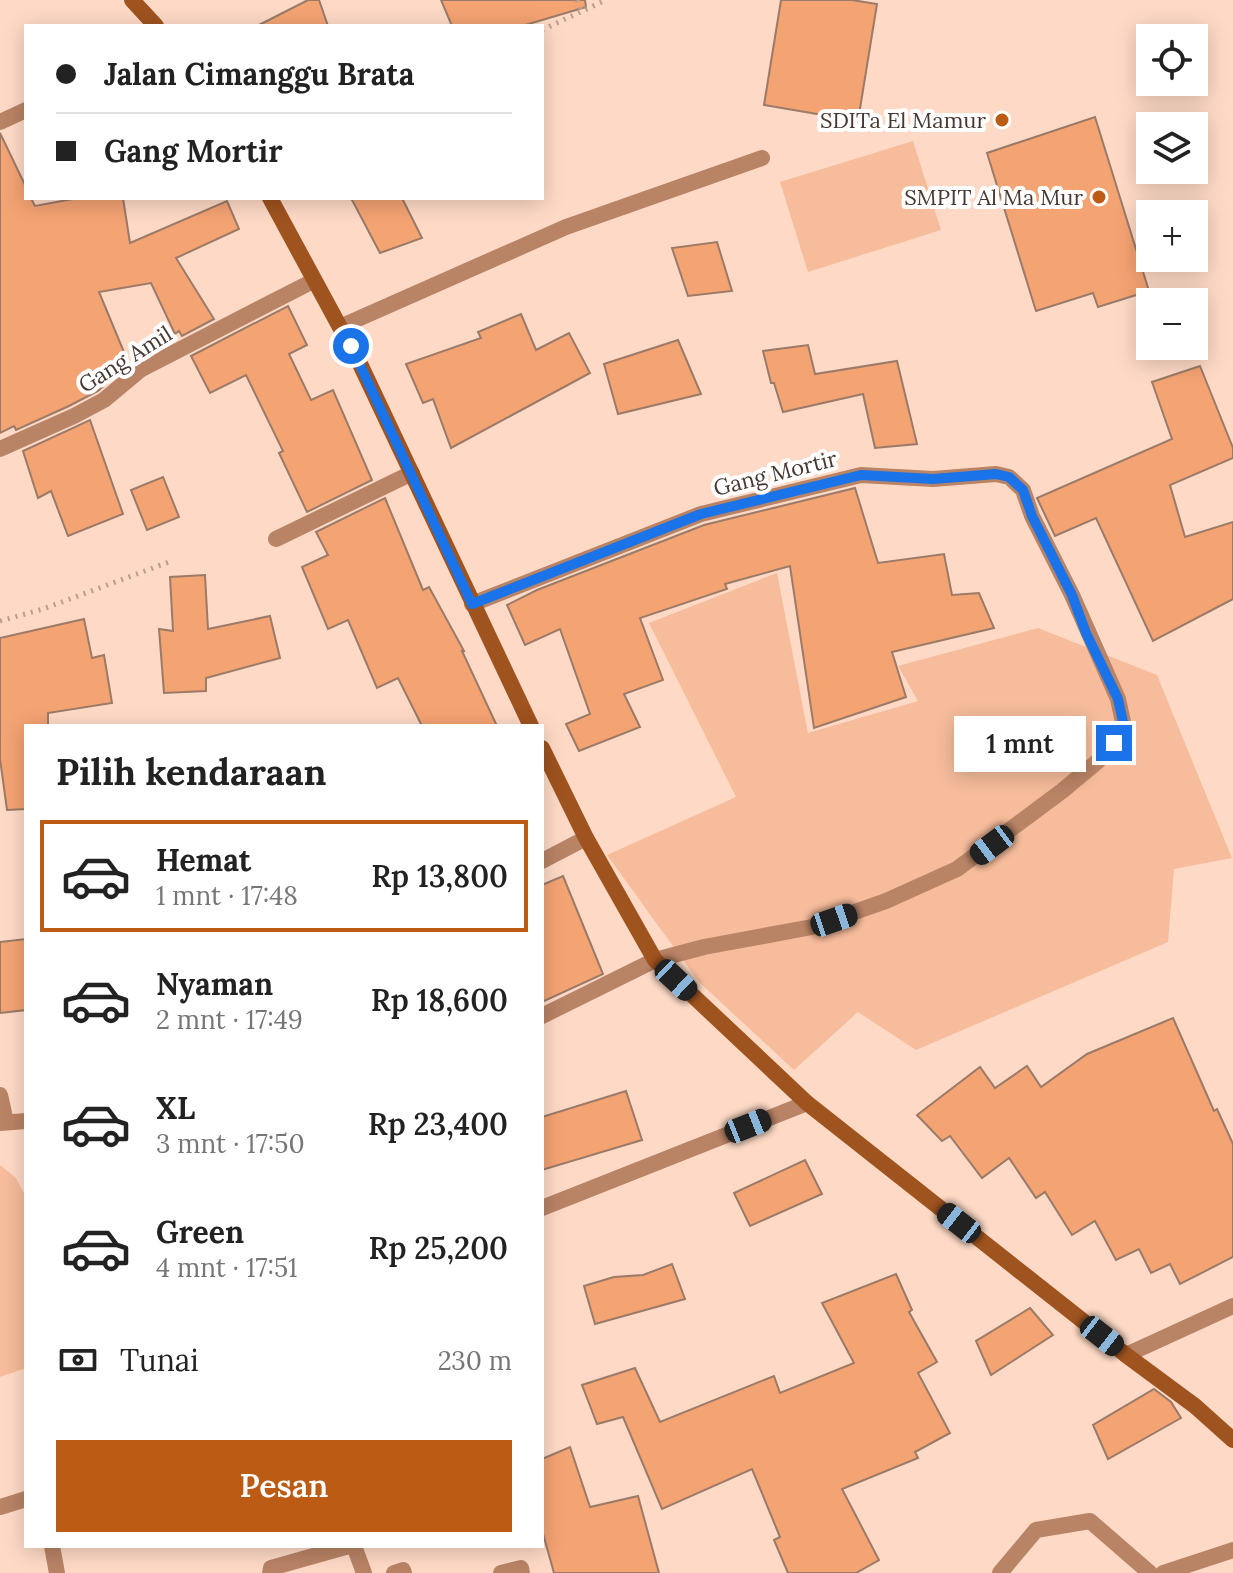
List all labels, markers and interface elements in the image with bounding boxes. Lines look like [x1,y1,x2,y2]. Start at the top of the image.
map controls [1136,24,1208,360]
button: locate [1136,24,1208,96]
text: Jalan Cimanggu Brata [104,55,414,93]
place label: SDITa El Mamur [820,106,986,134]
marker: SDITa El Mamur [993,111,1011,129]
button: layers [1136,112,1208,184]
text: Gang Mortir [104,132,283,170]
place label: SMPIT Al Ma Mur [904,183,1083,211]
marker: SMPIT Al Ma Mur [1090,188,1108,206]
button: + [1136,200,1208,272]
button: − [1136,288,1208,360]
street label: Gang Amil [73,319,177,399]
route start [333,328,369,364]
street label: Gang Mortir [710,444,840,502]
callout: 1 mnt [954,715,1086,771]
route end [1096,725,1132,761]
text: 1 mnt [986,727,1054,760]
text: Pilih kendaraan [56,749,327,795]
car [966,821,1018,869]
icon: car [60,840,132,912]
text: Hemat [156,841,251,879]
text: Rp 13,800 [371,857,508,895]
text: 1 mnt · 17:48 [156,879,298,912]
car [807,901,861,939]
car [650,955,702,1005]
icon: car [60,964,132,1036]
text: Nyaman [156,965,273,1003]
text: Rp 18,600 [371,981,508,1019]
text: 2 mnt · 17:49 [156,1003,303,1036]
icon: car [60,1088,132,1160]
text: XL [156,1089,195,1127]
text: Rp 23,400 [368,1105,508,1143]
car [721,1106,775,1146]
text: 3 mnt · 17:50 [156,1127,305,1160]
car [933,1199,985,1247]
icon: car [60,1212,132,1284]
text: Green [156,1213,244,1251]
text: Rp 25,200 [369,1229,508,1267]
text: 4 mnt · 17:51 [156,1251,298,1284]
car [1076,1312,1128,1360]
icon: cash [56,1338,100,1382]
text: Tunai [120,1341,199,1379]
text: 230 m [438,1344,512,1377]
button: Pesan [56,1440,512,1532]

